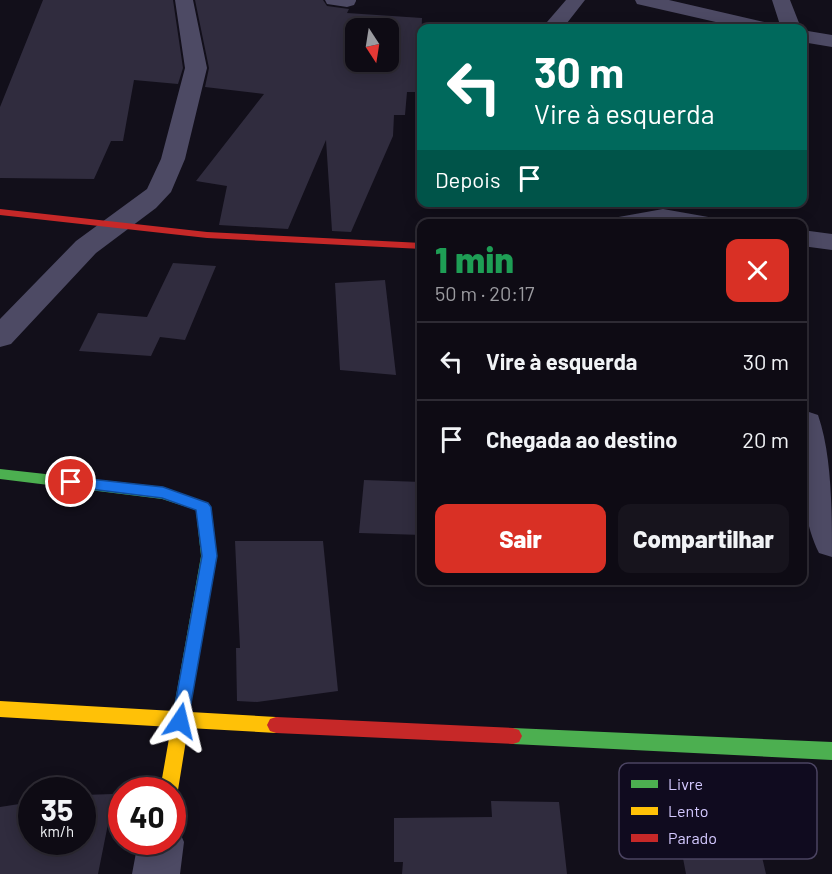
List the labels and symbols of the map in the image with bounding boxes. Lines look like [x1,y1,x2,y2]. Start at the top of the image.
north arrow [345,18,399,72]
pin [45,456,96,507]
position arrow [148,689,212,753]
legend [619,763,817,859]
text: Livre [668,774,703,793]
speed limit sign: 40 [108,777,186,855]
text: Lento [668,801,709,820]
text: Parado [668,828,717,847]

